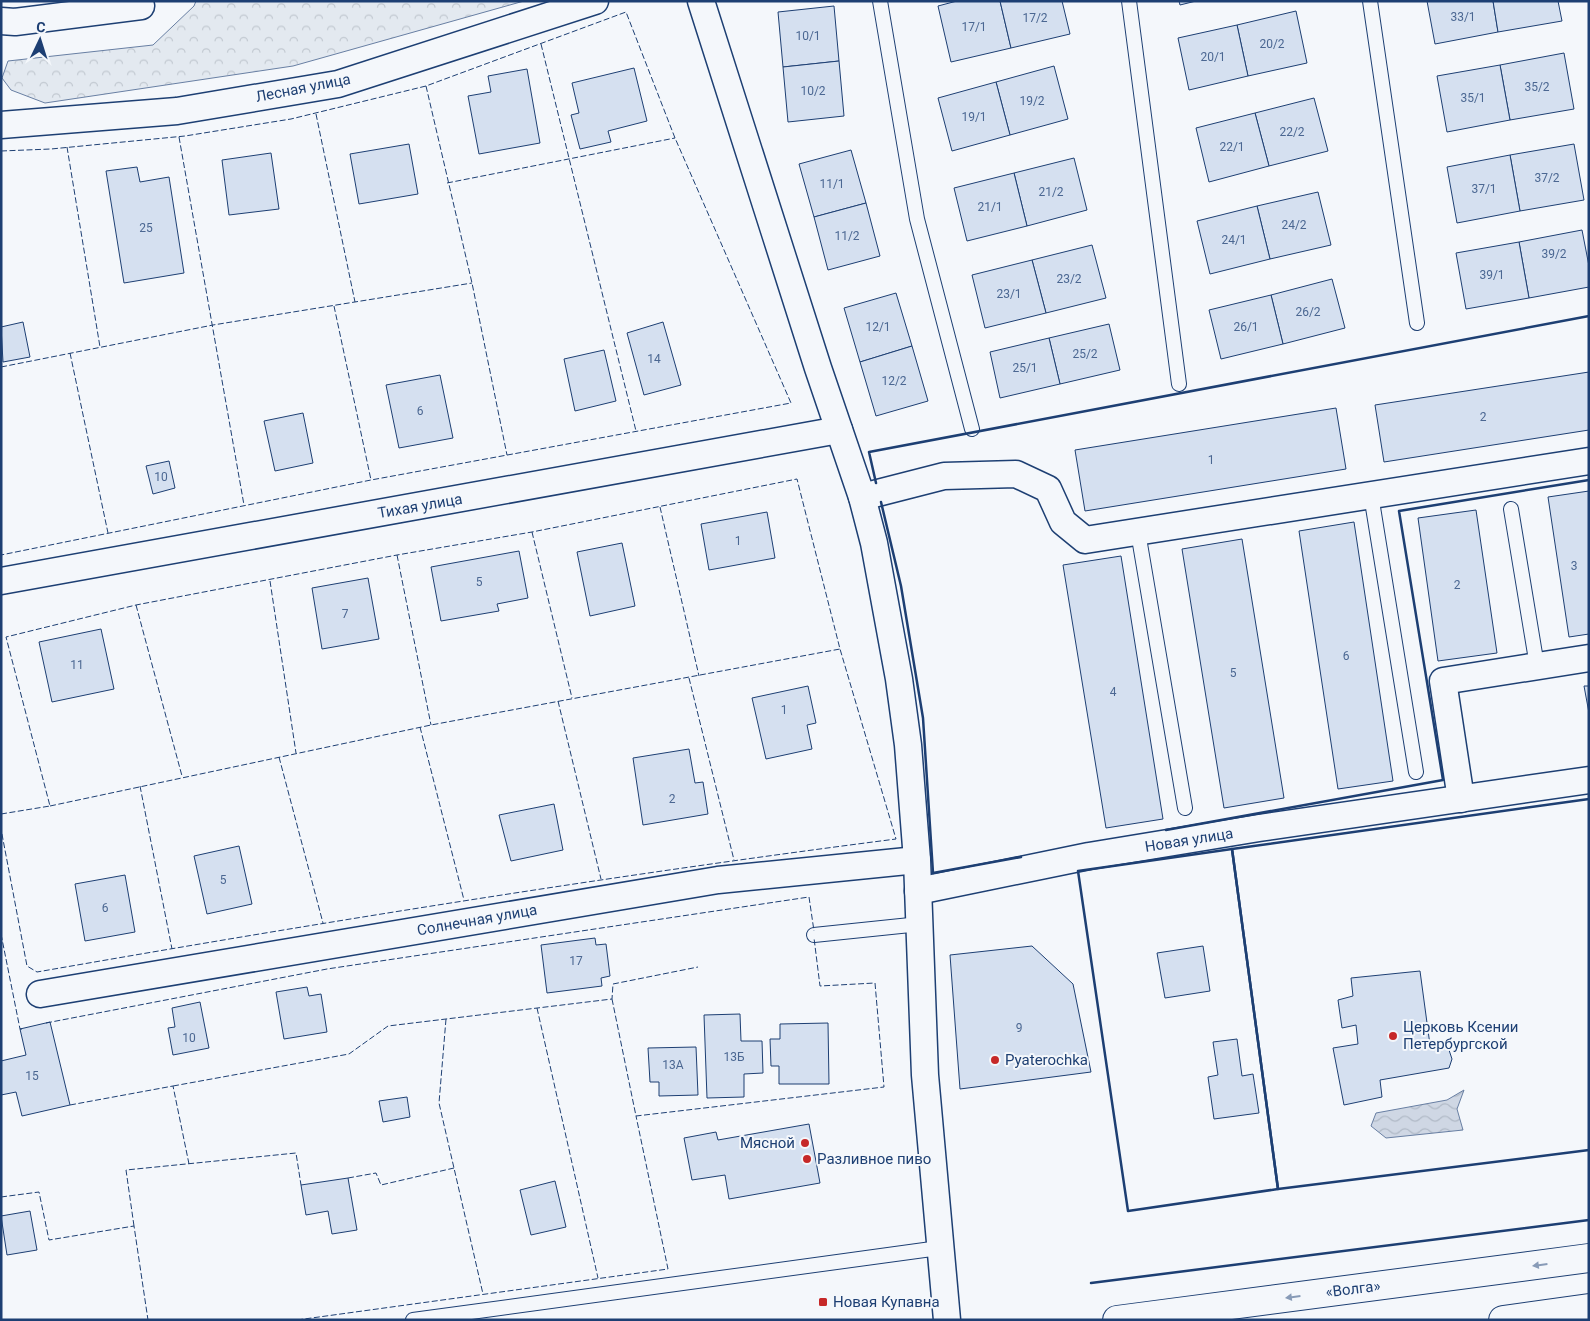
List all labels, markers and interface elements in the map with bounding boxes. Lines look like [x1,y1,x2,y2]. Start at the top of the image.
house number: 33/1 [1450,10,1476,24]
house number: 17/2 [1022,11,1048,25]
north arrow [15,15,65,65]
text: С [36,19,46,35]
house number: 17/1 [961,20,987,34]
house number: 10/1 [795,29,821,43]
house number: 20/2 [1259,37,1285,51]
house number: 20/1 [1200,50,1226,64]
street label: Лесная улица [254,70,352,106]
house number: 35/2 [1524,80,1550,94]
house number: 10/2 [800,84,826,98]
house number: 35/1 [1460,91,1486,105]
house number: 19/2 [1019,94,1045,108]
house number: 19/1 [961,110,987,124]
house number: 22/2 [1279,125,1305,139]
house number: 22/1 [1219,140,1245,154]
house number: 37/2 [1534,171,1560,185]
house number: 11/1 [819,177,845,191]
house number: 37/1 [1471,182,1497,196]
house number: 21/2 [1038,185,1064,199]
house number: 21/1 [977,200,1003,214]
house number: 24/2 [1281,218,1307,232]
house number: 25 [139,221,153,235]
house number: 11/2 [834,229,860,243]
house number: 24/1 [1221,233,1247,247]
house number: 39/2 [1541,247,1567,261]
house number: 39/1 [1479,268,1505,282]
house number: 23/2 [1056,272,1082,286]
house number: 23/1 [996,287,1022,301]
house number: 26/2 [1295,305,1321,319]
house number: 12/1 [865,320,891,334]
house number: 26/1 [1233,320,1259,334]
house number: 25/2 [1072,347,1098,361]
house number: 14 [647,352,661,366]
house number: 25/1 [1012,361,1038,375]
house number: 12/2 [881,374,907,388]
house number: 6 [417,404,424,418]
house number: 2 [1480,410,1487,424]
house number: 1 [1208,453,1214,467]
house number: 10 [154,470,168,484]
street label: Тихая улица [376,490,464,522]
house number: 1 [735,534,741,548]
house number: 3 [1571,559,1577,573]
house number: 5 [476,575,483,589]
house number: 2 [1454,578,1461,592]
house number: 7 [342,607,349,621]
house number: 6 [1343,649,1350,663]
house number: 11 [70,658,84,672]
house number: 5 [1230,666,1237,680]
house number: 4 [1110,685,1117,699]
house number: 1 [781,703,787,717]
house number: 2 [669,792,676,806]
street label: Новая улица [1144,824,1234,856]
house number: 5 [220,873,227,887]
house number: 6 [102,901,109,915]
street label: Солнечная улица [416,901,538,939]
house number: 17 [569,954,583,968]
place label: Церковь Ксении Петербургской [1403,1018,1519,1053]
house number: 9 [1016,1021,1022,1035]
marker: Церковь Ксении Петербургской [1387,1030,1399,1042]
house number: 10 [182,1031,196,1045]
house number: 13Б [723,1050,745,1064]
place label: Pyaterochka [1005,1051,1088,1069]
marker: Pyaterochka [989,1054,1001,1066]
house number: 13А [662,1058,684,1072]
house number: 15 [25,1069,39,1083]
place label: Мясной [740,1134,795,1152]
marker: Мясной [799,1137,811,1149]
place label: Разливное пиво [817,1150,931,1168]
marker: Разливное пиво [801,1153,813,1165]
one-way arrow [1532,1261,1548,1269]
street label: «Волга» [1325,1277,1381,1301]
place label: Новая Купавна [833,1293,940,1311]
one-way arrow [1284,1293,1300,1301]
marker: Новая Купавна [817,1296,829,1308]

